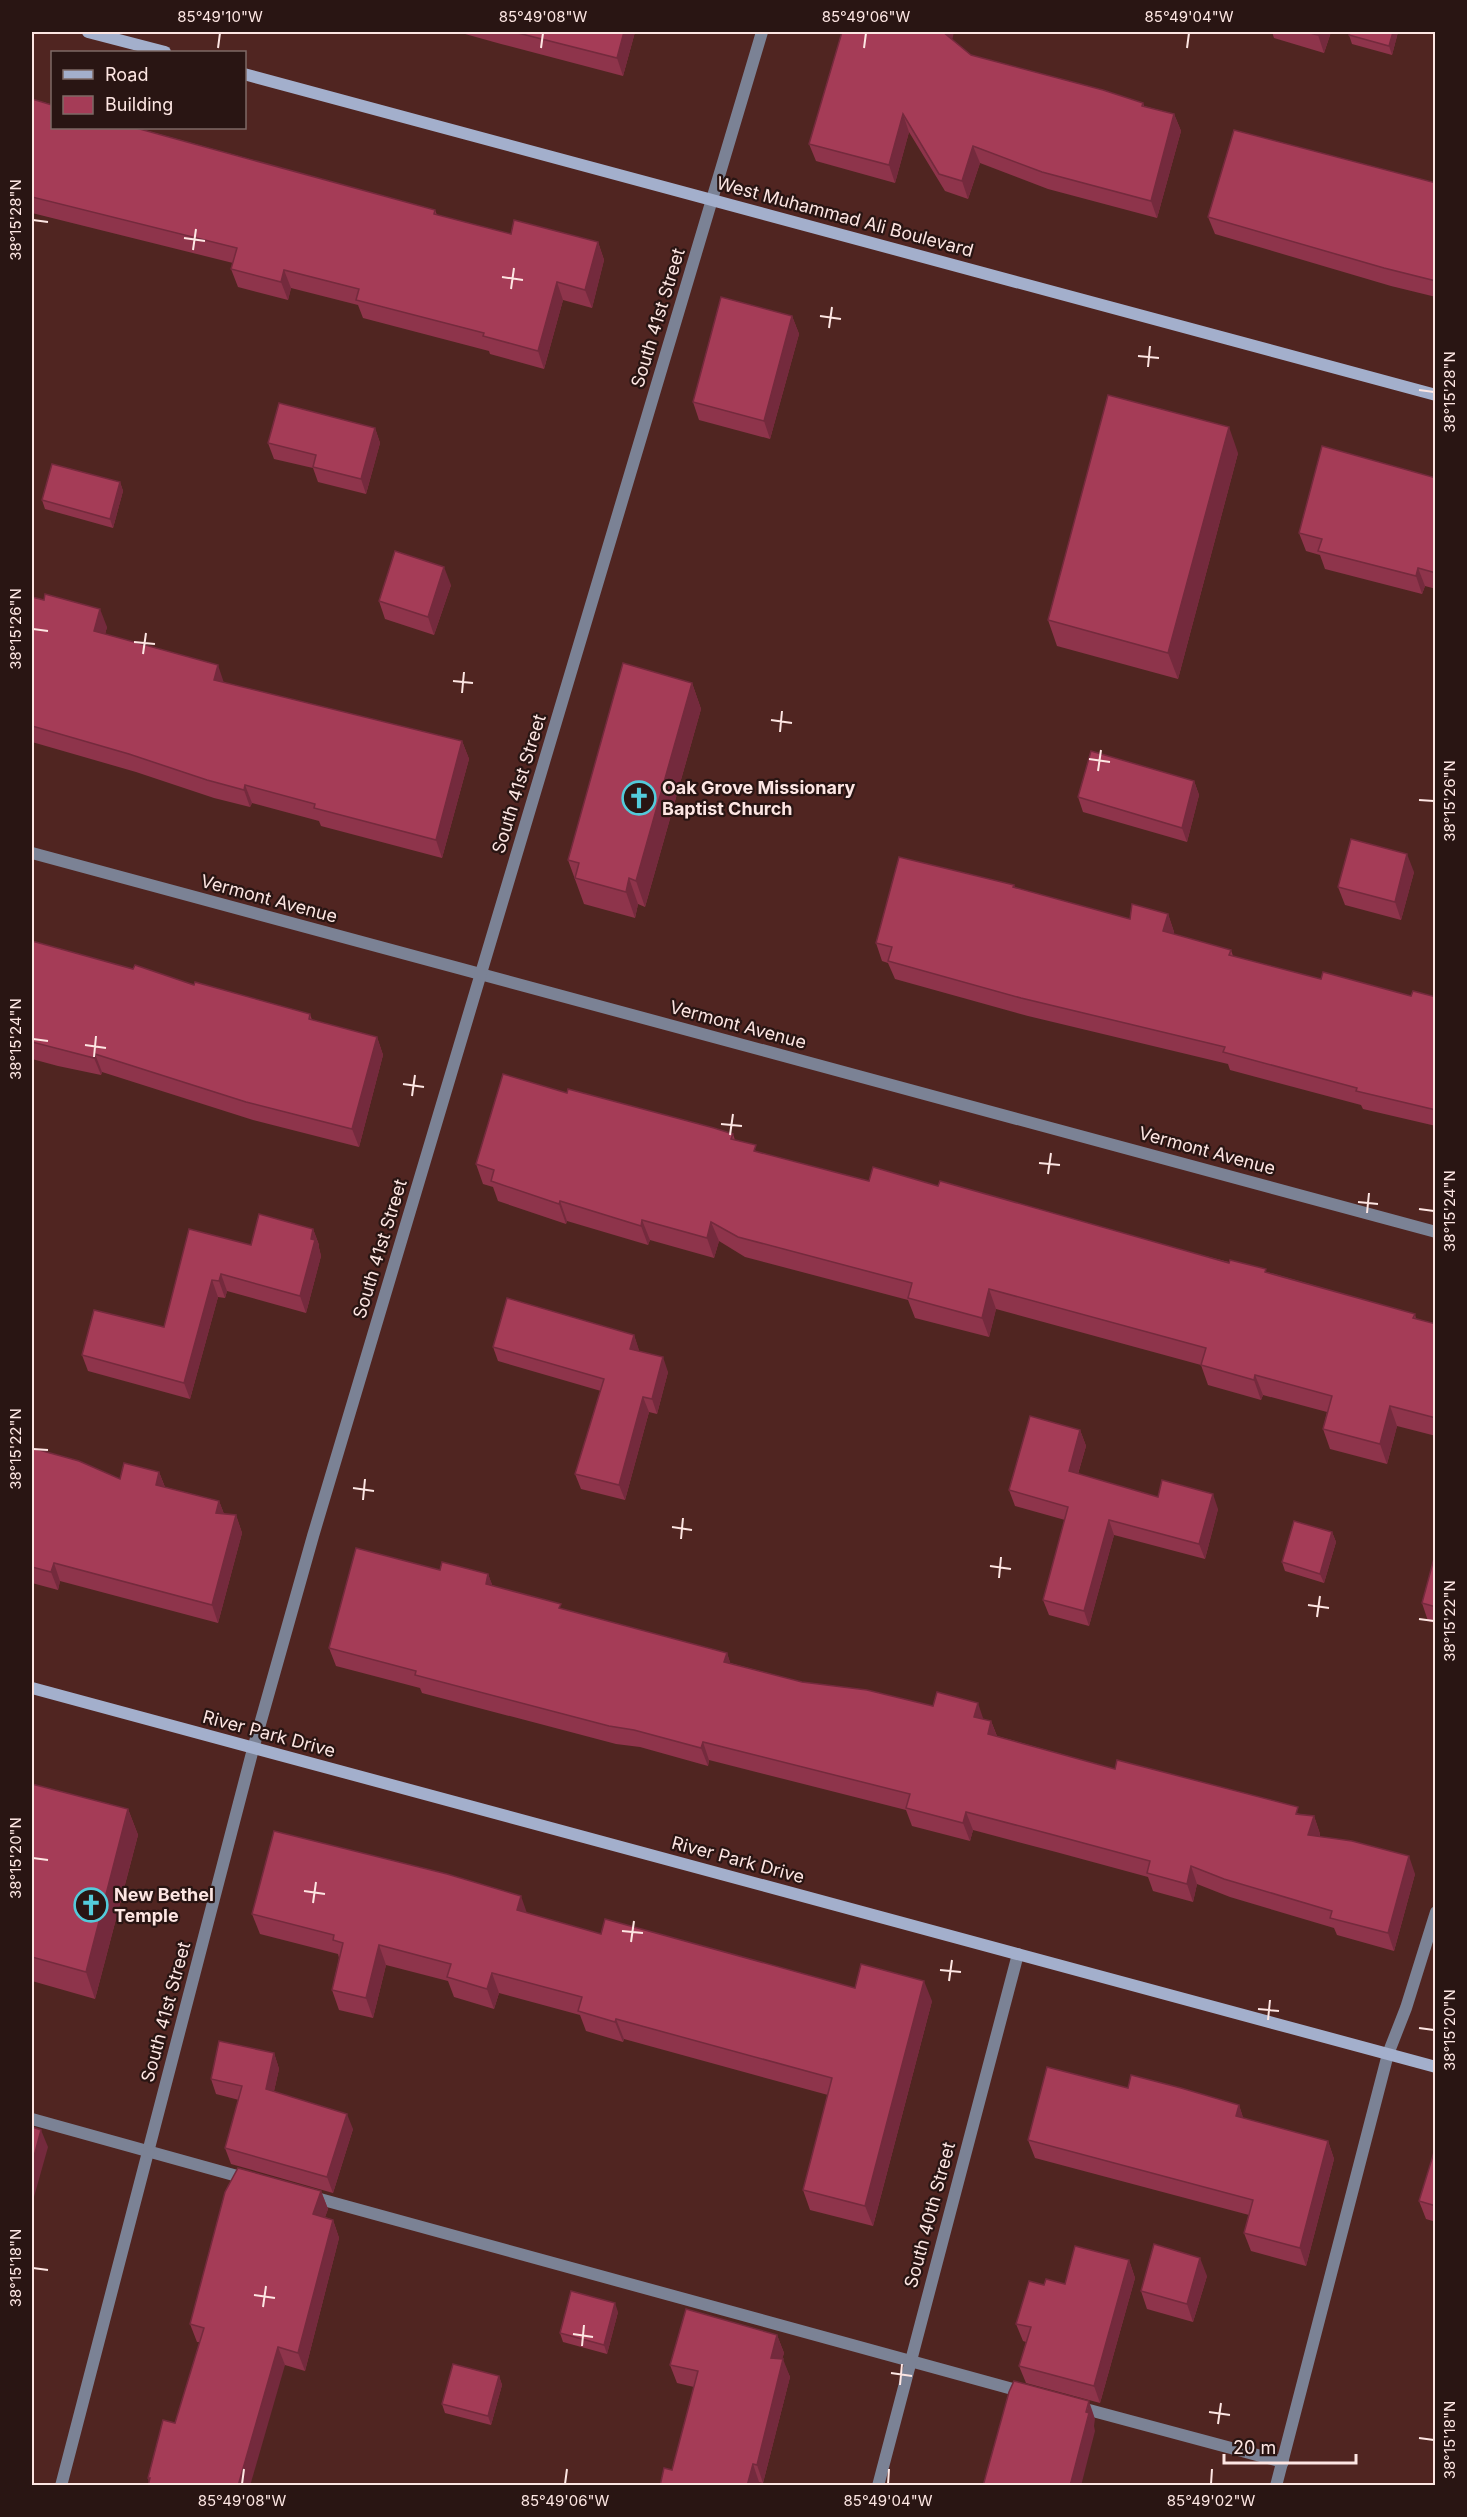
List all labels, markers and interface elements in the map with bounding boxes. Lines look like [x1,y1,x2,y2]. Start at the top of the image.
text: 85°49'10"W [177,7,263,26]
text: 85°49'08"W [499,7,587,26]
text: 85°49'06"W [822,7,911,26]
text: 85°49'04"W [1145,7,1234,26]
legend [51,51,246,129]
text: Road [105,64,148,85]
text: Building [105,94,173,115]
street label: West Muhammad Ali Boulevard [715,172,976,261]
text: 38°15'28"N [6,179,25,261]
street label: South 41st Street [626,246,689,390]
text: 38°15'28"N [1440,351,1459,433]
text: 38°15'26"N [6,588,25,670]
street label: South 41st Street [487,712,550,856]
text: 38°15'26"N [1440,760,1459,842]
place label: Oak Grove Missionary Baptist Church [662,777,856,819]
church icon: Oak Grove Missionary Baptist Church [621,780,657,816]
street label: Vermont Avenue [199,870,340,927]
street label: Vermont Avenue [668,996,809,1053]
text: 38°15'24"N [6,998,25,1080]
street label: Vermont Avenue [1137,1122,1278,1179]
text: 38°15'24"N [1440,1170,1459,1252]
street label: South 41st Street [348,1177,411,1321]
text: 38°15'22"N [6,1408,25,1490]
text: 38°15'22"N [1440,1580,1459,1662]
street label: River Park Drive [201,1706,338,1761]
text: 38°15'20"N [6,1817,25,1899]
street label: River Park Drive [670,1832,807,1887]
place label: New Bethel Temple [114,1884,214,1926]
church icon: New Bethel Temple [73,1887,109,1923]
street label: South 41st Street [137,1939,194,2084]
text: 38°15'20"N [1440,1989,1459,2071]
street label: South 40th Street [900,2140,959,2290]
text: 38°15'18"N [6,2229,25,2307]
text: 38°15'18"N [1440,2401,1459,2479]
scale bar [1224,2427,1356,2465]
text: 20 m [1233,2437,1276,2458]
text: 85°49'08"W [198,2491,286,2510]
text: 85°49'06"W [521,2491,610,2510]
text: 85°49'04"W [844,2491,933,2510]
text: 85°49'02"W [1167,2491,1255,2510]

